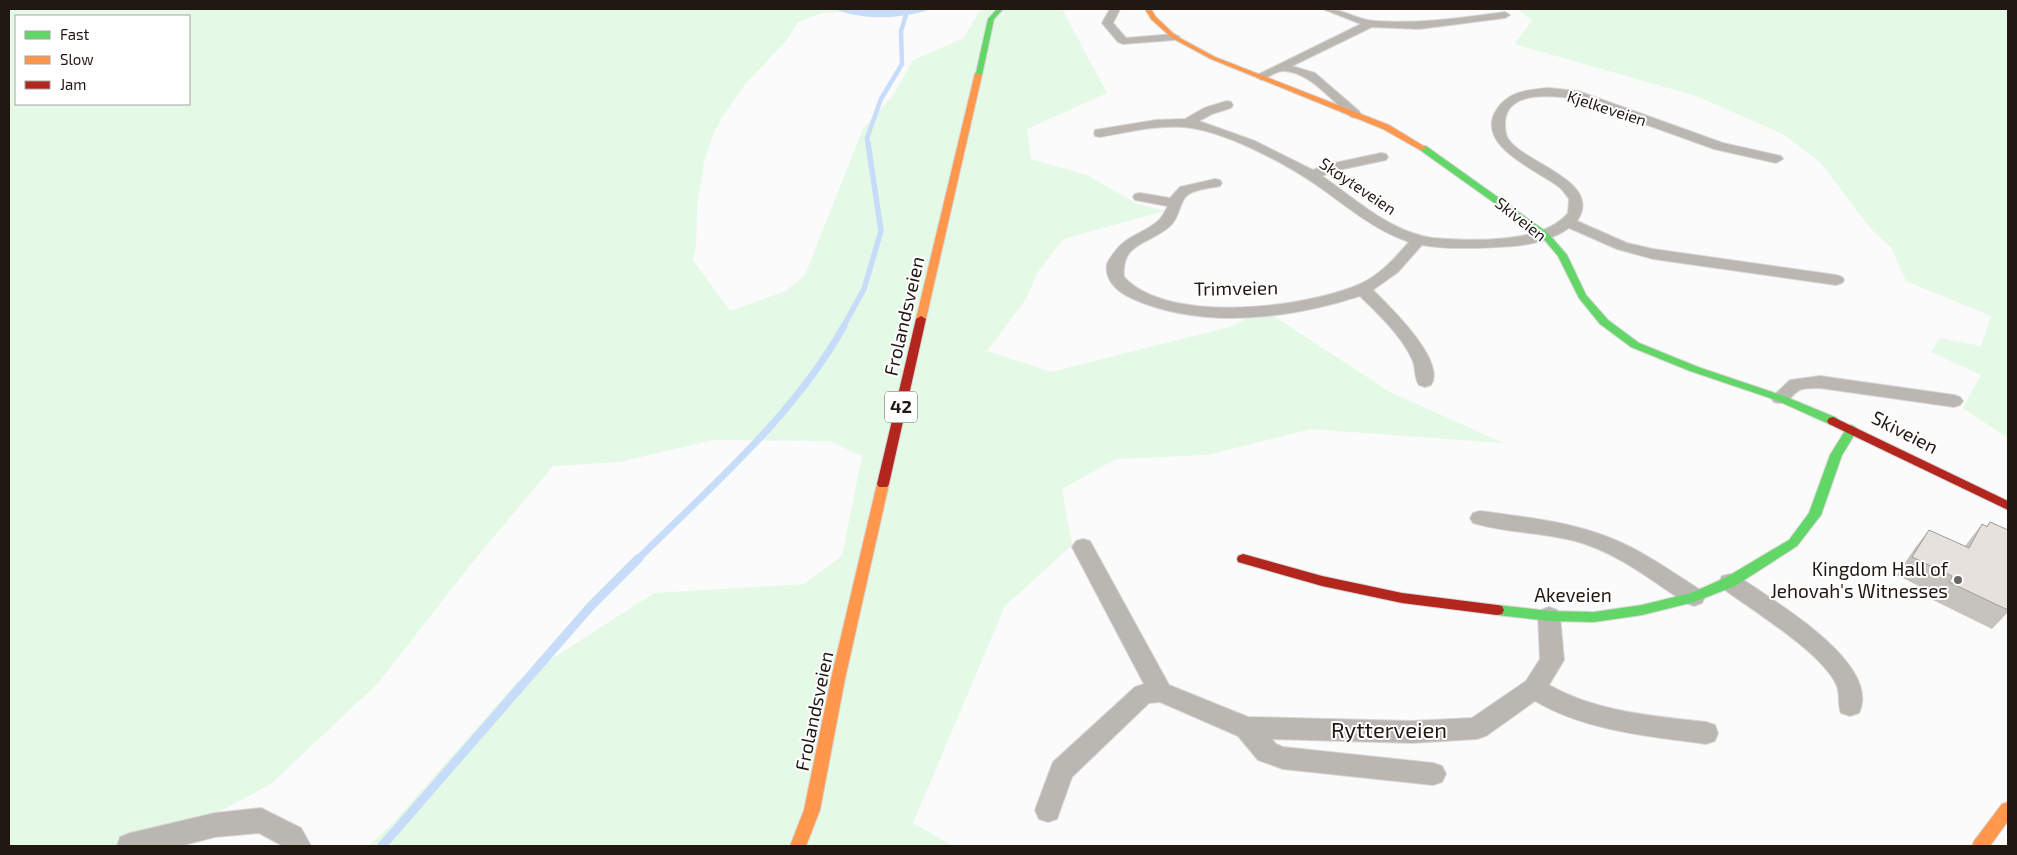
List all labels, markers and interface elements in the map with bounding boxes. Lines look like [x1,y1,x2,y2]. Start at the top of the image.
legend [15,15,190,105]
text: Fast [60,25,90,43]
text: Slow [60,50,94,68]
text: Jam [60,75,86,93]
street label: Kjelkeveien [1565,86,1649,130]
street label: Skøyteveien [1316,153,1400,218]
street label: Skiveien [1492,193,1551,245]
street label: Frolandsveien [879,254,928,378]
street label: Trimveien [1194,275,1278,300]
road number: 42 [885,392,917,422]
street label: Skiveien [1868,405,1942,458]
place label: Kingdom Hall of Jehovah's Witnesses [1770,557,1949,602]
marker: Kingdom Hall of Jehovah's Witnesses [1952,574,1964,586]
street label: Akeveien [1534,583,1612,606]
street label: Frolandsveien [790,649,837,773]
street label: Rytterveien [1331,716,1447,742]

